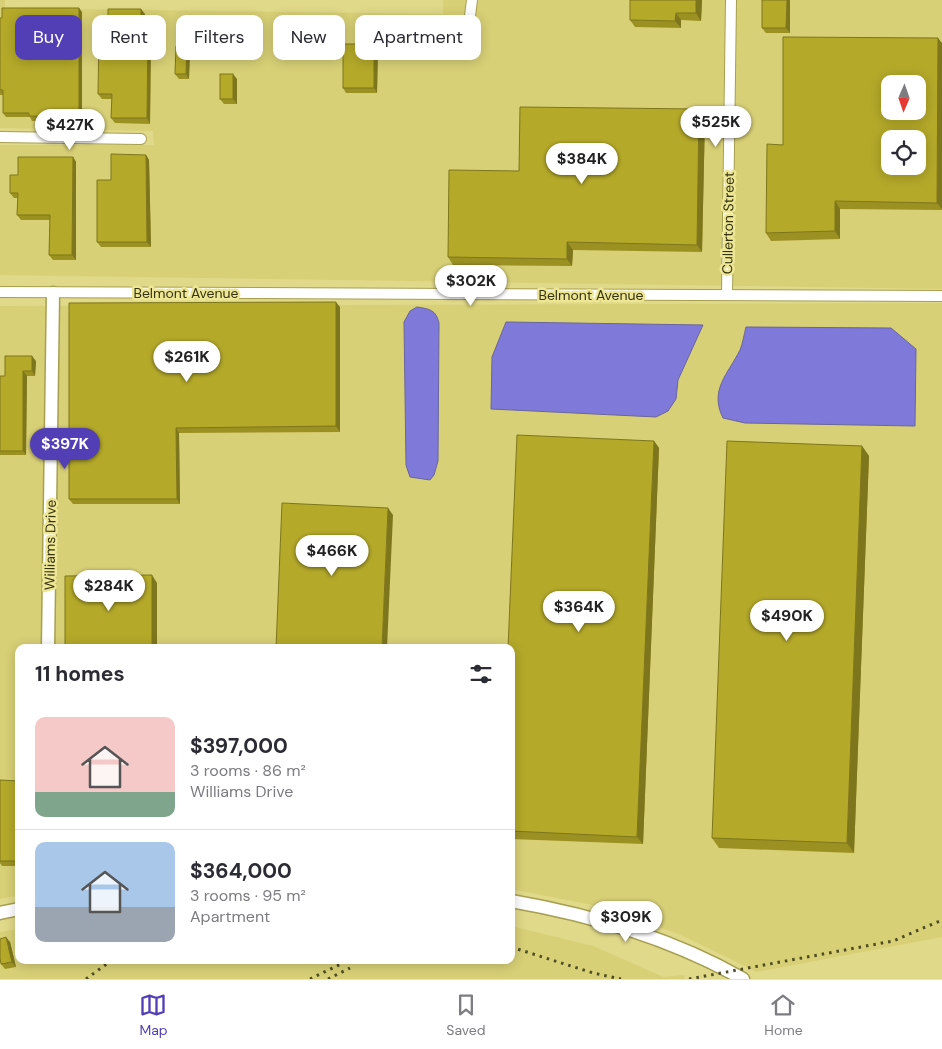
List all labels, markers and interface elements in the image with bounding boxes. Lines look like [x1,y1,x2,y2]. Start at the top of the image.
chip: Buy [15,15,82,60]
chip: Rent [92,15,166,60]
chip: Filters [176,15,263,60]
chip: New [273,15,345,60]
chip: Apartment [355,15,481,60]
north arrow [881,75,926,120]
map controls [881,75,926,175]
pin: $525K [681,106,751,148]
pin: $427K [35,108,105,151]
text: $525K [691,111,741,132]
text: $427K [46,114,94,135]
button: locate [881,130,926,175]
pin: $384K [547,142,617,185]
text: $384K [557,148,607,169]
street label: Cullerton Street [718,172,738,274]
pin: $302K [436,264,506,307]
text: $302K [446,270,496,291]
street label: Belmont Avenue [133,284,239,302]
street label: Belmont Avenue [538,286,644,304]
pin: $261K [152,340,222,383]
text: $261K [164,346,210,367]
pin: $397K [30,428,100,470]
text: $397K [41,433,89,454]
street label: Williams Drive [40,500,60,590]
pin: $466K [297,534,367,577]
text: $466K [307,540,357,561]
pin: $284K [74,570,144,612]
text: $284K [84,575,134,596]
pin: $364K [544,590,614,633]
text: $364K [554,596,604,617]
pin: $490K [752,600,822,642]
text: $490K [761,605,813,626]
text: 11 homes [35,660,125,688]
icon: filters [467,660,495,688]
text: $397,000 [190,732,288,760]
icon: home [75,737,135,797]
text: 3 rooms · 86 m² [190,760,306,781]
text: Williams Drive [190,781,293,802]
text: $364,000 [190,857,292,885]
icon: home [75,862,135,922]
text: 3 rooms · 95 m² [190,885,306,906]
pin: $309K [591,900,661,943]
text: Apartment [190,906,270,927]
text: $309K [600,906,652,927]
tab: Map [139,991,168,1039]
tab: Saved [446,991,486,1039]
tab: Home [764,991,803,1039]

